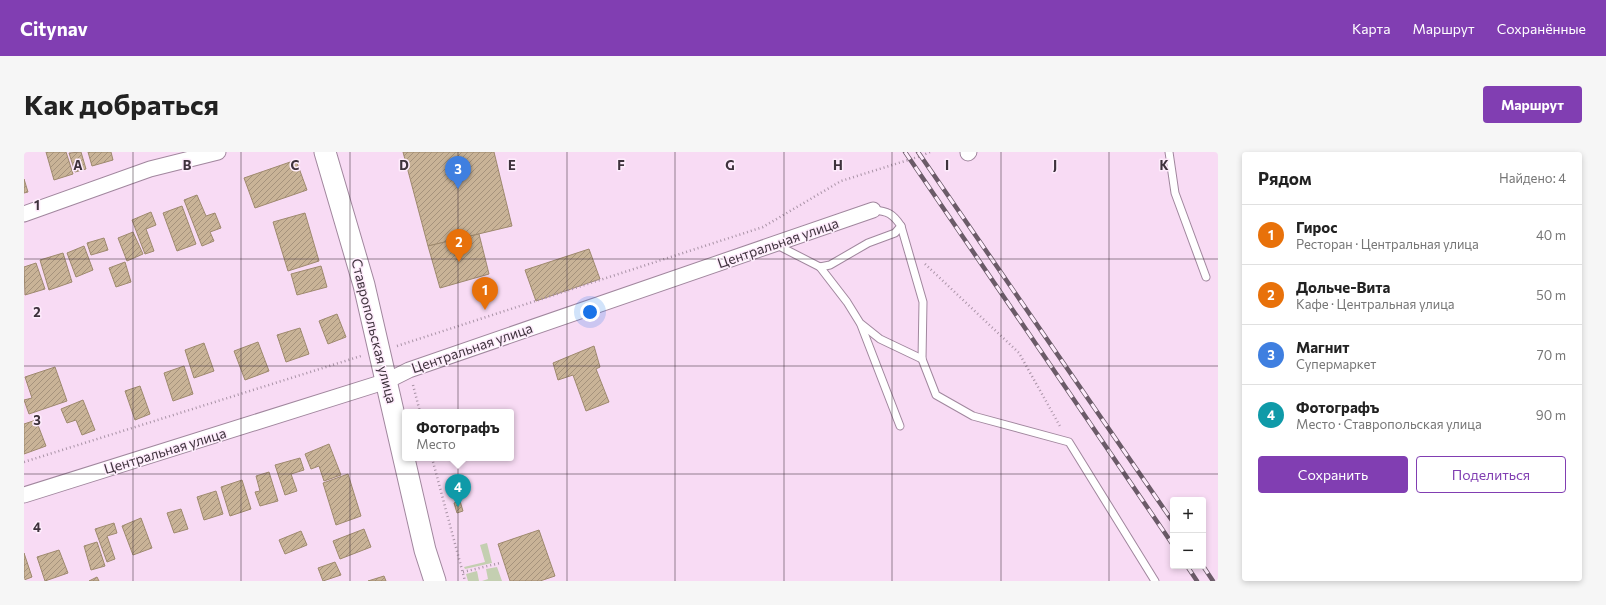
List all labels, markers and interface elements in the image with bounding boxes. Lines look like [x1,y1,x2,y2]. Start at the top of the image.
text: Citynav [20,17,88,40]
text: Карта [1352,20,1390,37]
text: Маршрут [1412,20,1475,37]
text: Сохранённые [1497,20,1586,37]
button: Маршрут [1483,86,1582,123]
text: Как добраться [24,87,219,121]
pin: 3 [445,156,471,189]
text: A [73,157,83,173]
text: B [183,157,192,173]
text: C [291,157,300,173]
text: D [399,157,409,173]
text: E [508,157,516,173]
text: F [617,157,625,173]
text: G [725,157,735,173]
text: H [833,157,843,173]
text: I [945,157,949,173]
text: J [1053,157,1057,173]
text: K [1159,157,1169,173]
text: Рядом [1258,168,1312,189]
text: Найдено: 4 [1499,170,1566,186]
text: 1 [34,197,40,213]
street label: Центральная улица [715,214,841,271]
text: Гирос [1296,218,1338,236]
text: 1 [1268,227,1274,243]
text: 40 m [1536,227,1566,243]
pin: 2 [446,229,472,262]
text: Ресторан · Центральная улица [1296,236,1479,252]
street label: Ставропольская улица [348,257,401,405]
pin: 1 [472,277,498,310]
text: Дольче-Вита [1296,278,1390,296]
text: 2 [1267,287,1275,303]
text: 50 m [1536,287,1566,303]
text: Кафе · Центральная улица [1296,296,1455,312]
your location [580,302,600,322]
text: 2 [33,304,41,320]
street label: Центральная улица [409,319,535,376]
text: Магнит [1296,338,1349,356]
text: 3 [1267,347,1275,363]
text: 70 m [1537,347,1566,363]
text: Супермаркет [1296,356,1376,372]
text: Фотографъ [1296,398,1379,416]
text: 4 [1267,407,1275,423]
text: 90 m [1536,407,1566,423]
popup [402,409,514,461]
text: 3 [33,412,41,428]
text: Место · Ставропольская улица [1296,416,1482,432]
text: Фотографъ [416,418,500,436]
street label: Центральная улица [102,424,228,477]
text: Место [416,436,456,452]
button: Сохранить [1258,456,1408,493]
button: Поделиться [1416,456,1566,493]
pin: 4 [445,474,471,507]
map controls [1170,497,1206,569]
button: + [1170,497,1206,533]
text: 4 [33,519,41,535]
button: − [1170,533,1206,569]

